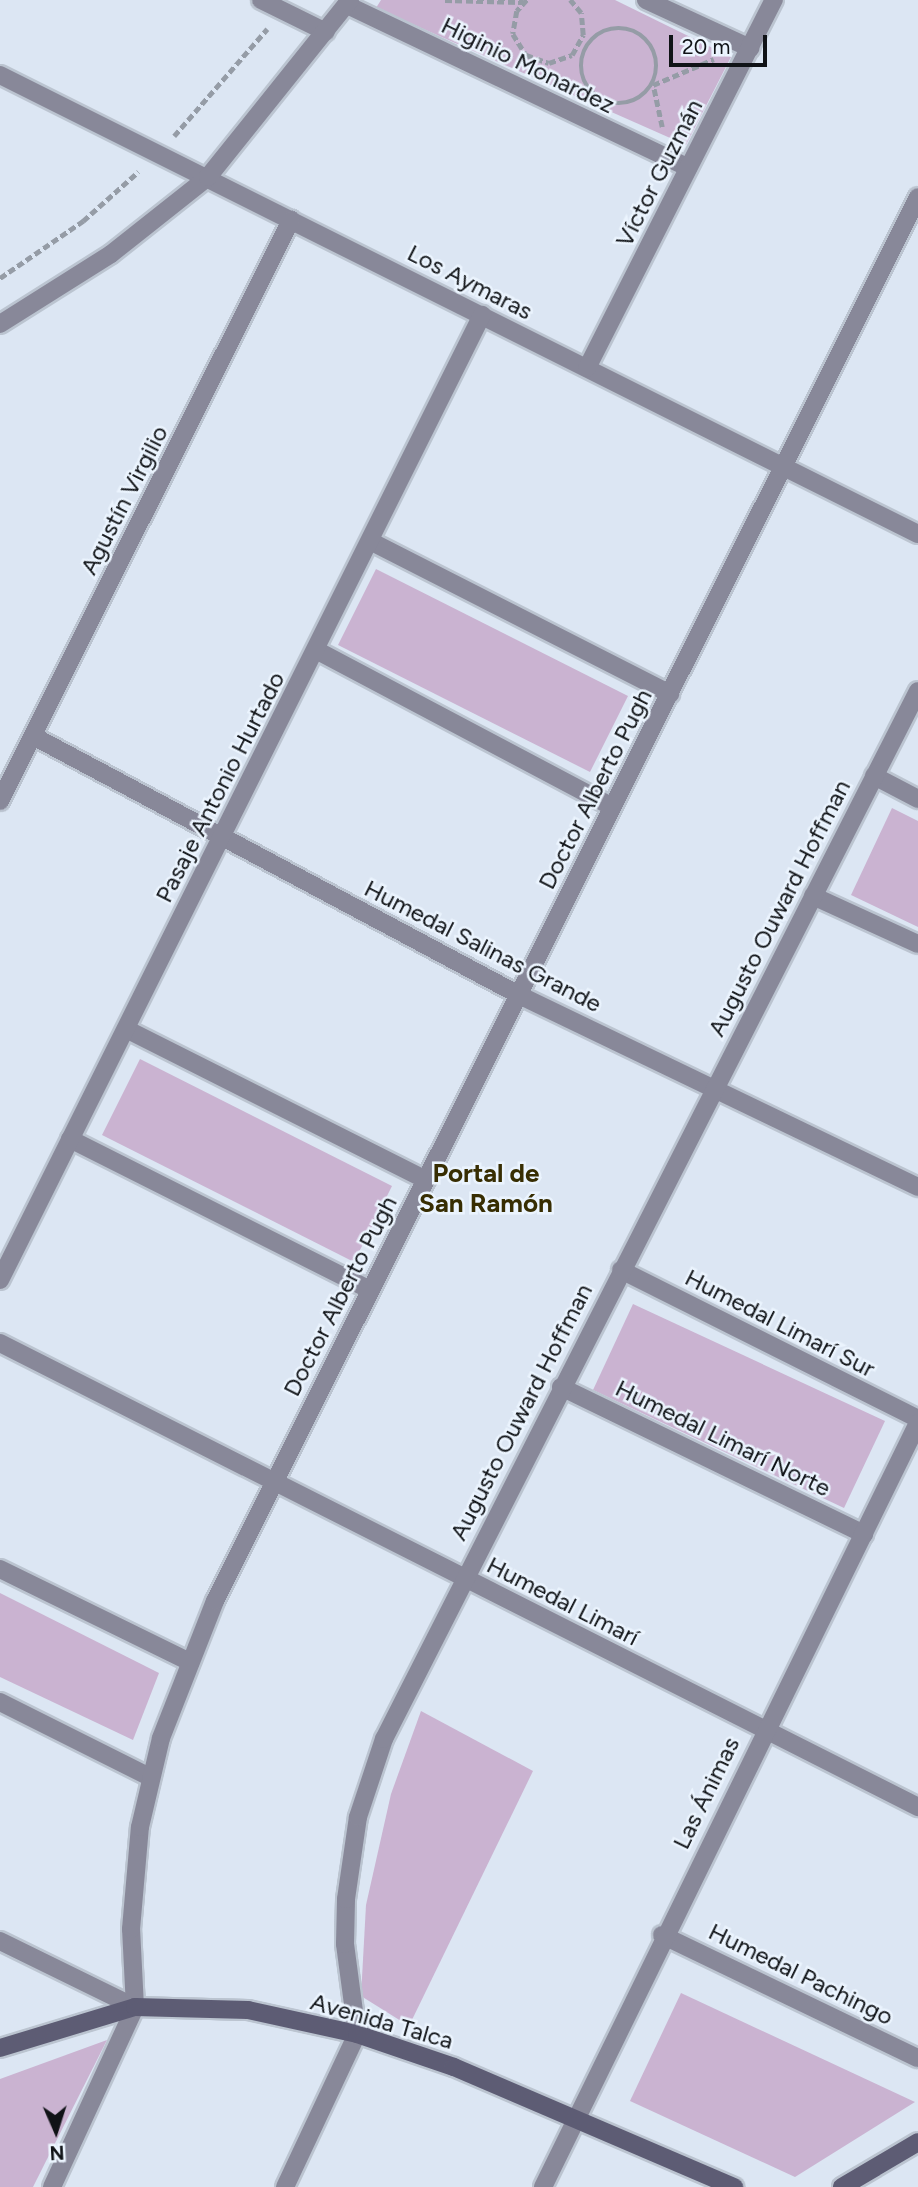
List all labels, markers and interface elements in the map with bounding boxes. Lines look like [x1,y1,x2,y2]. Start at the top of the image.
street label: Higinio Monardez [437,11,619,119]
scale bar [673,21,771,65]
text: 20 m [682,34,730,59]
street label: Víctor Guzmán [609,94,709,252]
street label: Los Aymaras [403,238,537,326]
street label: Agustín Virgilio [74,421,174,579]
street label: Pasaje Antonio Hurtado [149,667,291,907]
street label: Doctor Alberto Pugh [532,684,658,894]
street label: Augusto Ouward Hoffman [702,775,856,1041]
street label: Humedal Salinas Grande [360,874,606,1018]
district label: Portal de San Ramón [419,1158,553,1220]
street label: Doctor Alberto Pugh [277,1191,403,1401]
street label: Humedal Limarí Sur [680,1263,880,1383]
street label: Augusto Ouward Hoffman [444,1279,598,1545]
street label: Humedal Limarí Norte [611,1373,835,1503]
street label: Humedal Limarí [482,1550,644,1652]
street label: Las Ánimas [667,1732,745,1854]
street label: Humedal Pachingo [704,1917,898,2031]
street label: Avenida Talca [307,1987,457,2055]
north arrow [21,2096,91,2166]
text: N [49,2141,65,2164]

